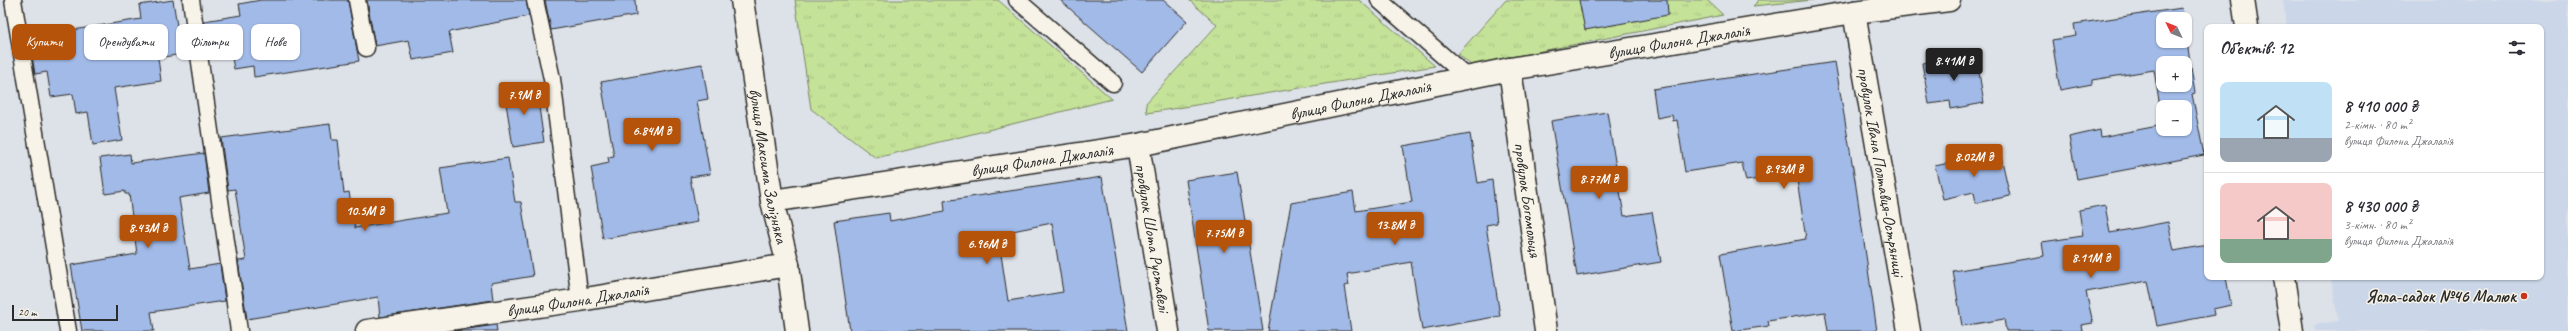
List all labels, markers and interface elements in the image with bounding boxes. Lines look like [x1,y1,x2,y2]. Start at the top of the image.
north arrow [2156,12,2192,48]
map controls [2156,12,2192,136]
street label: вулиця Филона Джалалія [1606,19,1752,63]
chip: Купити [12,24,76,60]
chip: Орендувати [84,24,168,60]
chip: Фільтри [176,24,243,60]
chip: Нове [251,24,300,60]
icon: filters [2506,37,2528,59]
text: Об’єктів: 12 [2220,38,2293,59]
pin: 8.41M ₴ [1917,48,1991,82]
text: 8.41M ₴ [1935,53,1973,69]
button: + [2156,56,2192,92]
street label: провулок Івана Полтавця-Остряниці [1853,65,1910,280]
street label: вулиця Филона Джалалія [1288,75,1433,124]
pin: 7.9M ₴ [491,82,557,116]
text: 7.9M ₴ [508,87,540,103]
street label: вулиця Максима Залізняка [745,87,793,247]
text: 8 410 000 ₴ [2344,96,2418,117]
icon: home [2252,98,2300,146]
button: − [2156,100,2192,136]
text: 2-кімн. · 80 m² [2344,117,2411,133]
pin: 6.84M ₴ [615,118,689,152]
text: 6.84M ₴ [633,123,672,139]
text: вулиця Филона Джалалія [2344,133,2453,149]
street label: вулиця Филона Джалалія [970,138,1115,181]
street label: провулок Богомольця [1510,141,1546,259]
pin: 8.02M ₴ [1937,144,2011,178]
text: 8.02M ₴ [1955,149,1993,165]
pin: 8.93M ₴ [1747,156,1821,190]
text: 8.93M ₴ [1765,161,1803,177]
street label: провулок Шота Руставелі [1131,162,1176,315]
pin: 8.77M ₴ [1562,166,1636,200]
text: 8.77M ₴ [1580,171,1618,187]
text: 8 430 000 ₴ [2344,196,2418,217]
pin: 10.5M ₴ [328,198,402,232]
icon: home [2252,199,2300,247]
text: 10.5M ₴ [346,203,384,219]
pin: 13.8M ₴ [1358,212,1432,246]
pin: 8.43M ₴ [111,215,185,249]
text: 13.8M ₴ [1376,217,1414,233]
text: 3-кімн. · 80 m² [2344,217,2411,233]
text: 8.43M ₴ [129,220,167,236]
pin: 7.75M ₴ [1187,220,1261,254]
text: 7.75M ₴ [1205,225,1243,241]
pin: 6.96M ₴ [950,231,1024,265]
text: вулиця Филона Джалалія [2344,233,2453,249]
text: 6.96M ₴ [967,236,1007,252]
pin: 8.11M ₴ [2054,245,2128,279]
text: 8.11M ₴ [2072,250,2110,266]
street label: вулиця Филона Джалалія [505,278,651,321]
place label: Ясла-садок №46 Малюк [2366,286,2517,307]
marker: Ясла-садок №46 Малюк [2519,291,2529,301]
scale bar [12,303,118,322]
text: 20 m [18,305,37,319]

